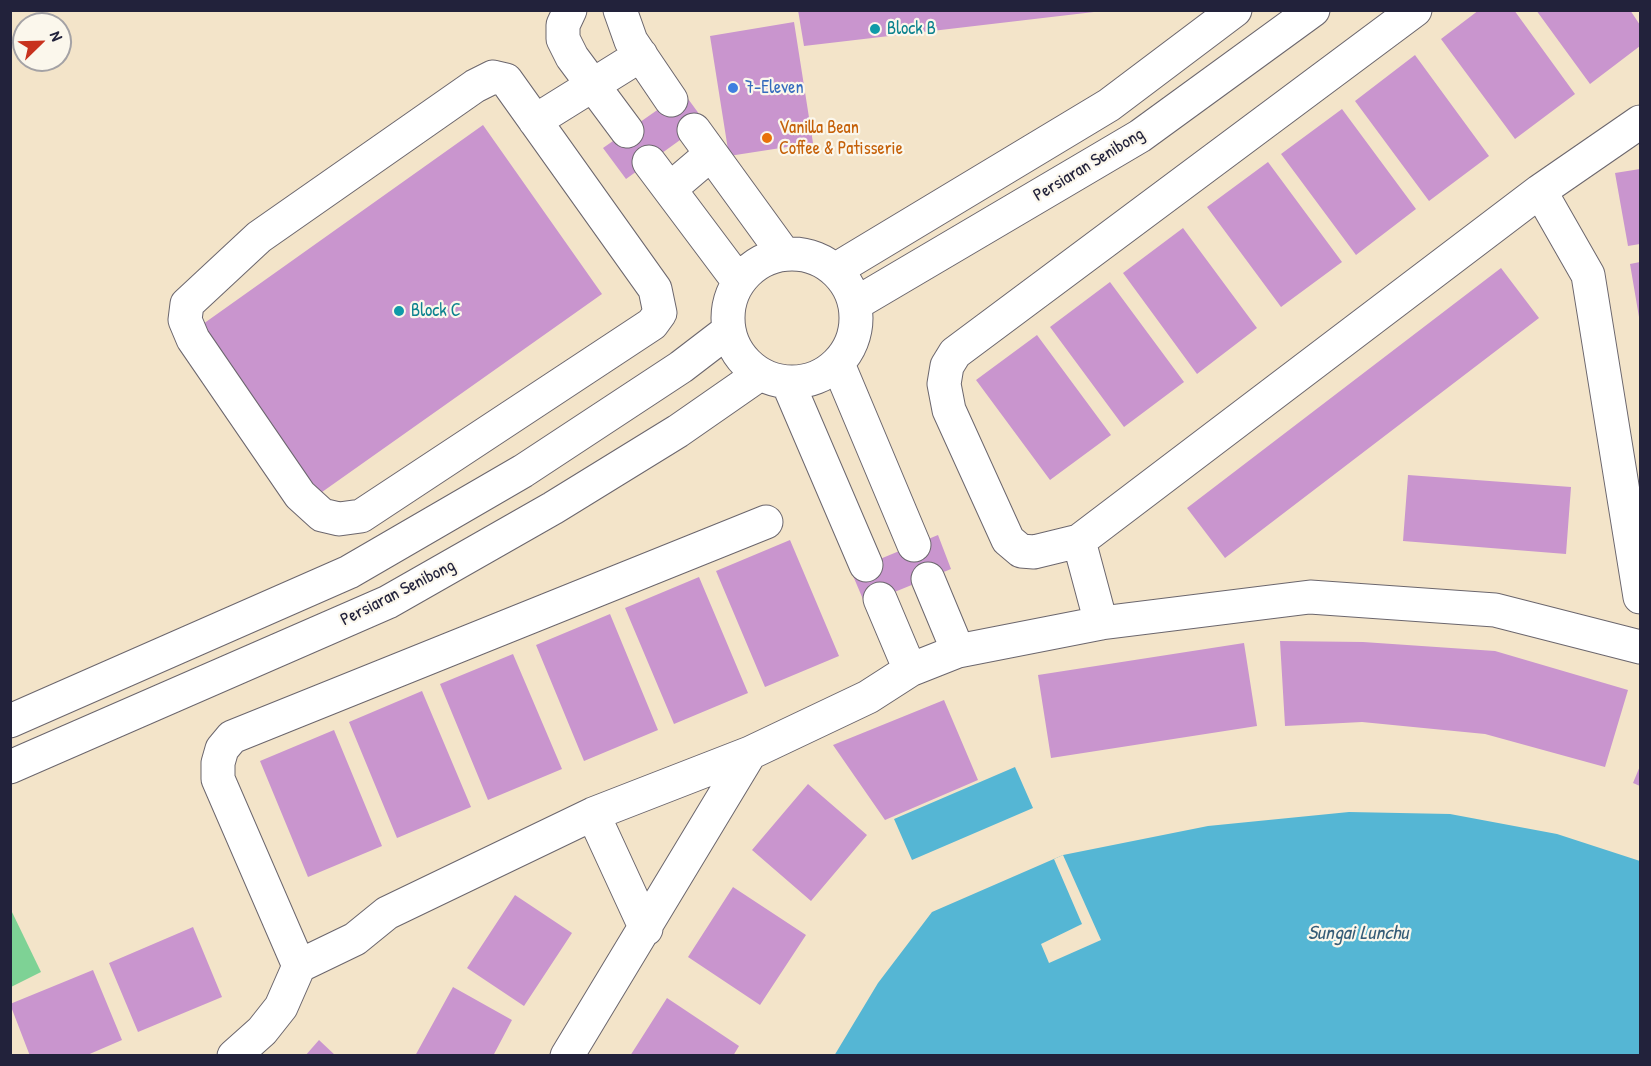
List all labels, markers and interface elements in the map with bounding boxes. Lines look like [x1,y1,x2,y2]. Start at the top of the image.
north arrow [12,12,72,72]
place label: Block B [887,18,936,40]
marker: Block B [868,22,882,36]
text: N [45,28,69,44]
place label: 7-Eleven [745,77,804,99]
marker: 7-Eleven [726,81,740,95]
place label: Vanilla Bean Coffee & Patisserie [779,117,903,160]
street label: Persiaran Senibong [1030,123,1148,207]
marker: Vanilla Bean Coffee & Patisserie [760,131,774,145]
place label: Block C [411,300,461,322]
marker: Block C [392,304,406,318]
street label: Persiaran Senibong [337,555,459,631]
water label: Sungai Lunchu [1308,922,1408,946]

